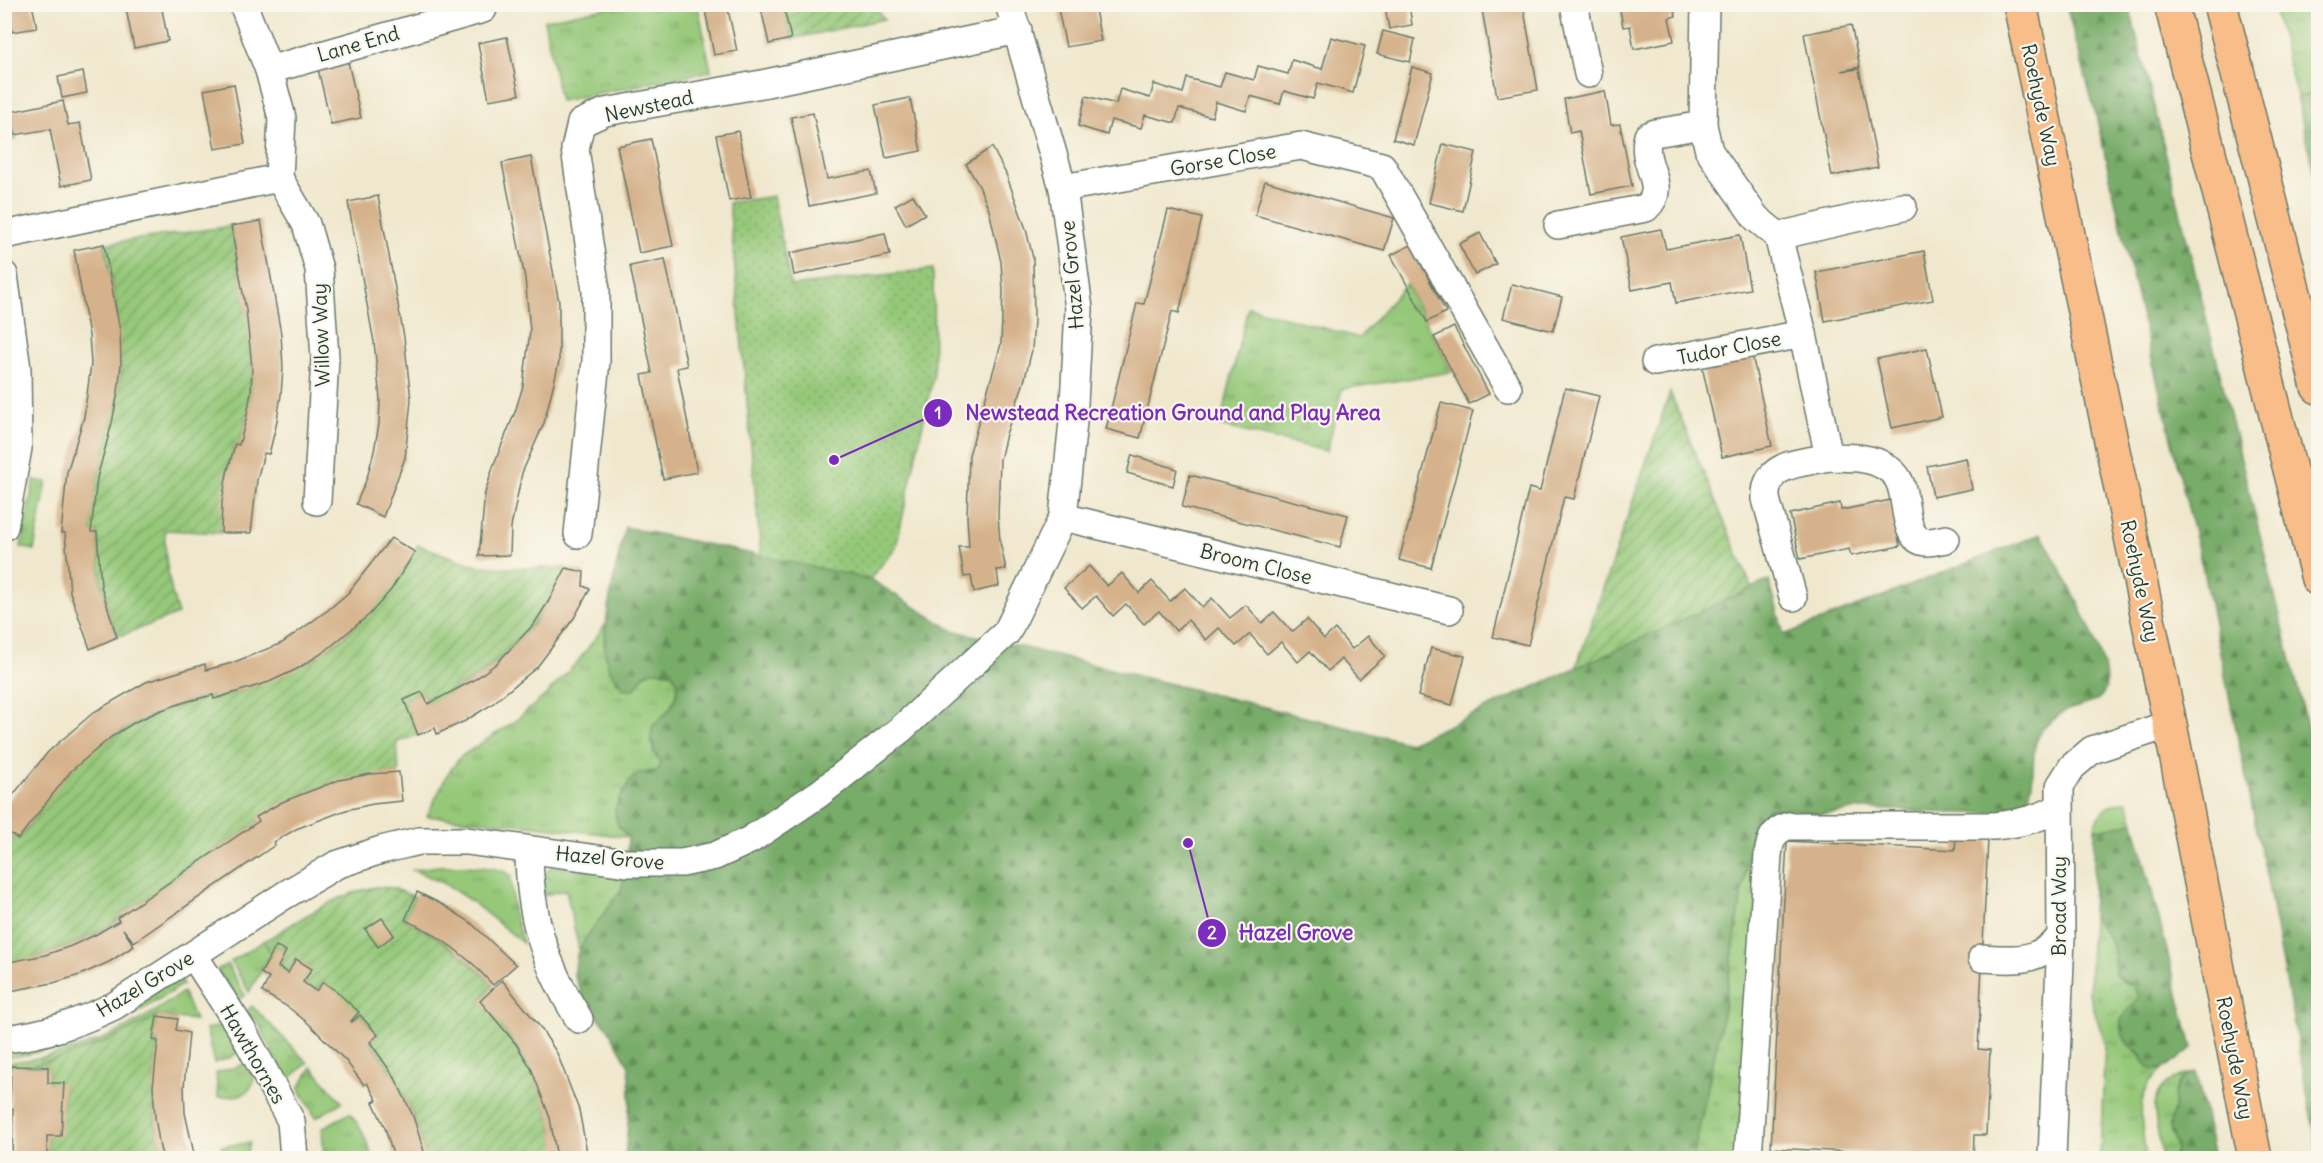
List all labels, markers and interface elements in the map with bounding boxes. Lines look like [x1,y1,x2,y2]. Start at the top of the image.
street label: Lane End [314,20,402,67]
street label: Roehyde Way [2016,41,2067,169]
street label: Newstead [602,84,696,127]
street label: Gorse Close [1168,138,1278,181]
street label: Hazel Grove [1054,220,1089,330]
street label: Willow Way [306,283,335,387]
street label: Tudor Close [1675,325,1783,370]
callout: Newstead Recreation Ground and Play Area [923,393,1393,432]
text: Newstead Recreation Ground and Play Area [965,399,1381,426]
text: 1 [934,401,942,424]
street label: Roehyde Way [2115,517,2166,645]
street label: Broom Close [1197,538,1315,590]
street label: Hazel Grove [555,840,665,875]
street label: Broad Way [2046,856,2071,956]
callout: Hazel Grove [1197,914,1366,953]
text: Hazel Grove [1239,919,1353,946]
text: 2 [1207,921,1217,944]
street label: Hazel Grove [92,945,198,1022]
street label: Roehyde Way [2211,994,2260,1122]
street label: Hawthornes [215,1000,292,1108]

